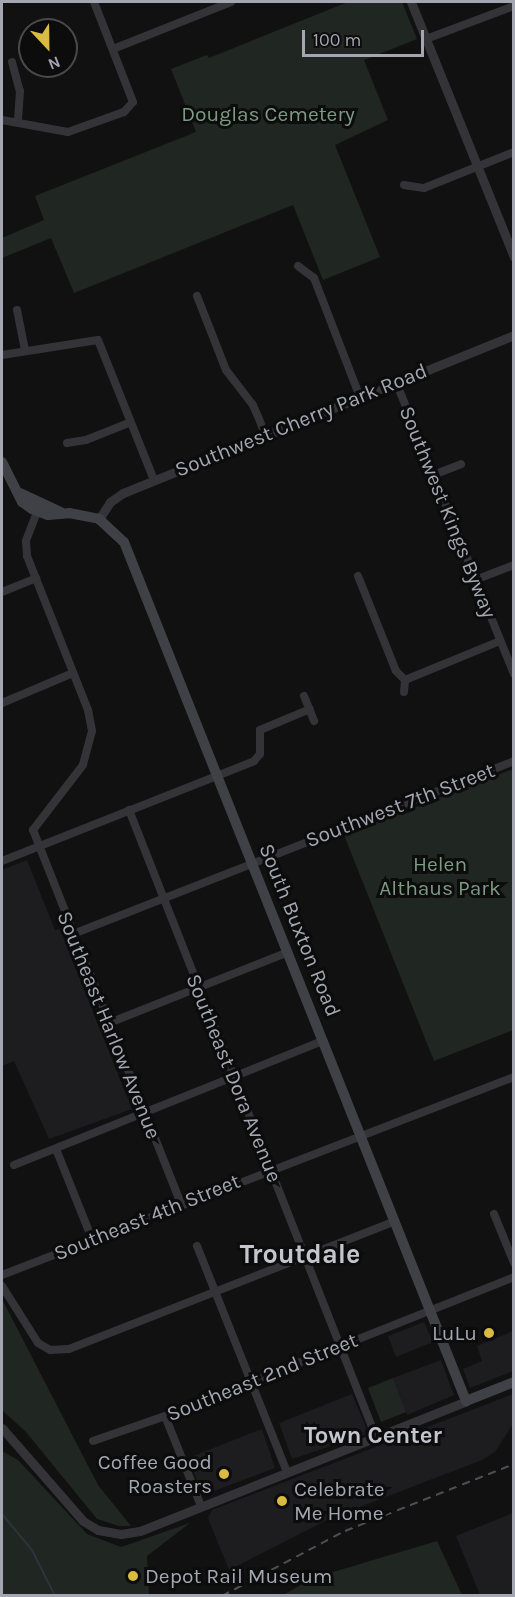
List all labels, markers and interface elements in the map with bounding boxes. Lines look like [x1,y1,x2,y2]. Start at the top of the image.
north arrow [18,18,78,78]
scale bar [305,18,426,56]
text: 100 m [313,29,361,51]
text: N [45,52,63,74]
park label: Douglas Cemetery [181,101,355,127]
street label: Southwest Cherry Park Road [171,358,431,482]
street label: Southwest Kings Byway [394,402,502,622]
street label: Southwest 7th Street [302,757,498,853]
street label: South Buxton Road [254,840,346,1020]
park label: Helen Althaus Park [379,851,501,901]
street label: Southeast Harlow Avenue [52,907,166,1143]
street label: Southeast Dora Avenue [181,970,287,1186]
street label: Southeast 4th Street [50,1168,244,1266]
district label: Troutdale [240,1239,360,1271]
place label: LuLu [432,1320,477,1346]
marker: LuLu [482,1326,496,1340]
street label: Southeast 2nd Street [163,1327,361,1427]
district label: Town Center [304,1422,442,1450]
place label: Coffee Good Roasters [98,1449,212,1499]
marker: Coffee Good Roasters [217,1467,231,1481]
place label: Celebrate Me Home [294,1476,385,1526]
marker: Celebrate Me Home [275,1494,289,1508]
place label: Depot Rail Museum [145,1563,333,1589]
marker: Depot Rail Museum [126,1569,140,1583]

